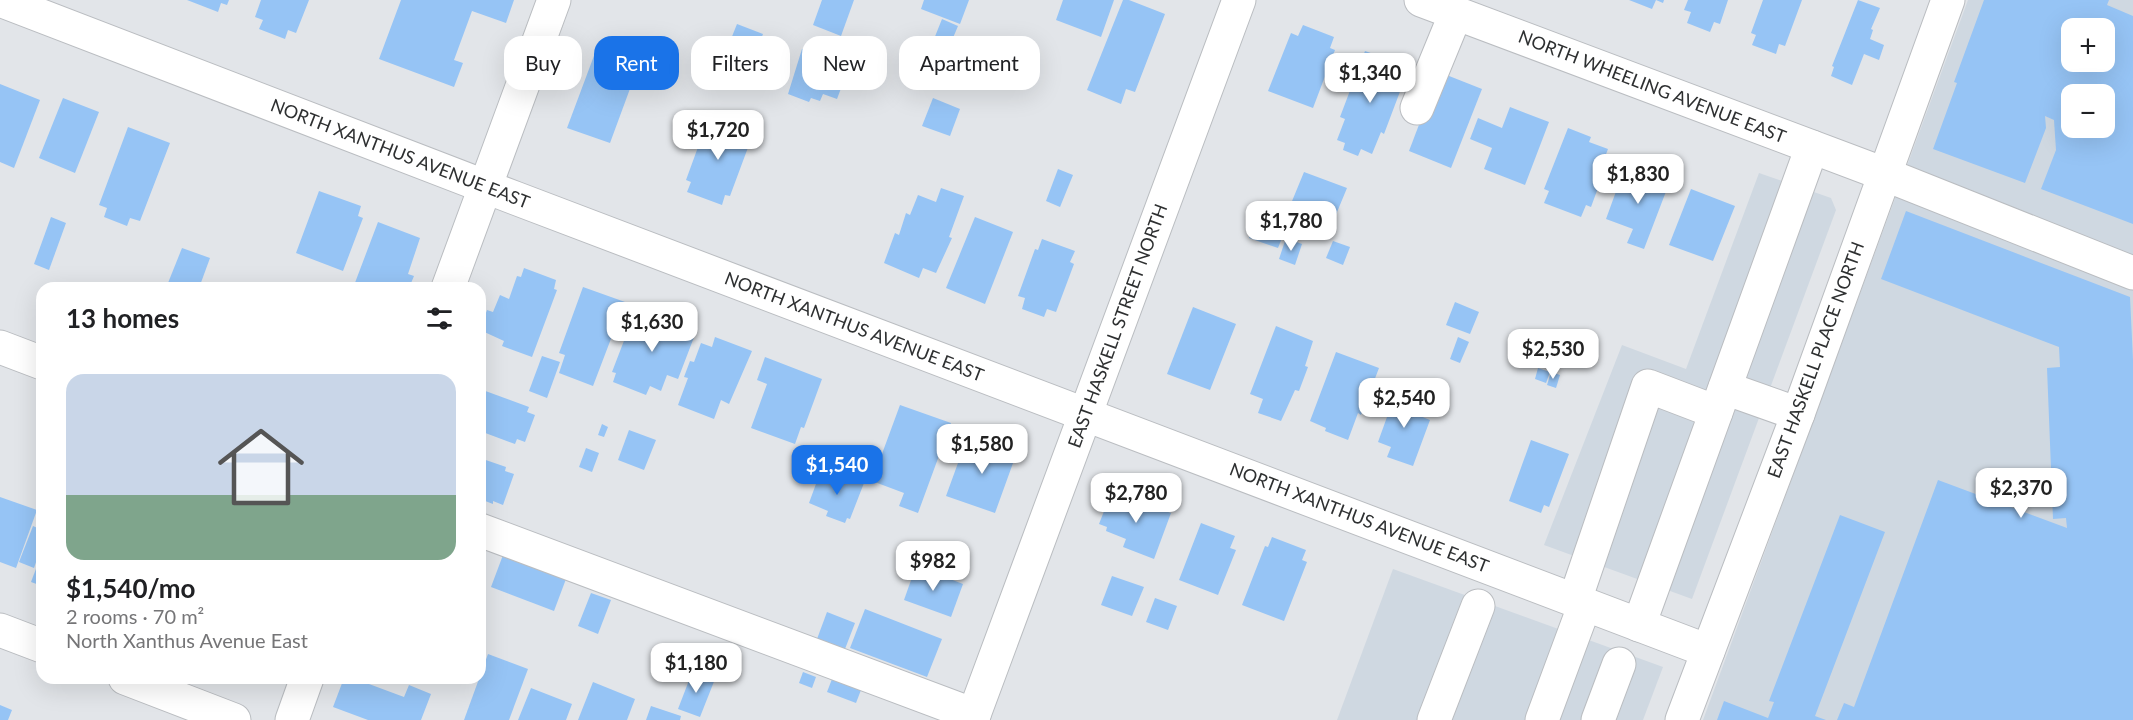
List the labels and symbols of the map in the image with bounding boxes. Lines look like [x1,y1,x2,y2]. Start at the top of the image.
street label: NORTH WHEELING AVENUE EAST [1515,25,1790,148]
pin: $1,340 [1321,53,1419,104]
street label: NORTH XANTHUS AVENUE EAST [268,93,533,213]
pin: $1,720 [669,110,767,161]
pin: $1,830 [1589,154,1687,205]
street label: EAST HASKELL STREET NORTH [1063,201,1172,451]
pin: $1,780 [1242,201,1340,252]
street label: EAST HASKELL PLACE NORTH [1762,238,1868,481]
street label: NORTH XANTHUS AVENUE EAST [722,266,987,386]
pin: $1,630 [603,302,701,353]
pin: $2,530 [1504,329,1602,380]
pin: $2,540 [1355,378,1453,429]
pin: $1,580 [933,424,1031,475]
pin: $1,540 [788,445,886,496]
street label: NORTH XANTHUS AVENUE EAST [1227,457,1492,577]
pin: $2,370 [1972,468,2070,519]
pin: $2,780 [1087,473,1185,524]
pin: $982 [897,541,969,592]
pin: $1,180 [647,643,745,694]

